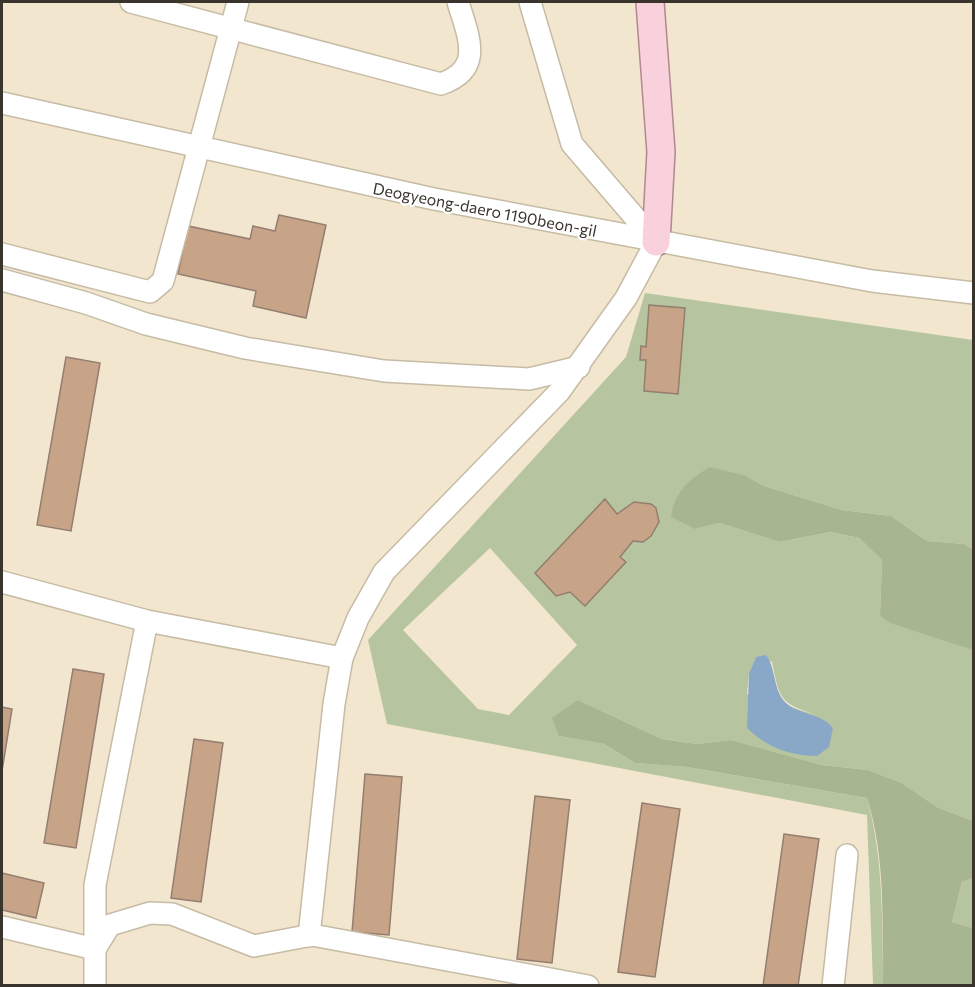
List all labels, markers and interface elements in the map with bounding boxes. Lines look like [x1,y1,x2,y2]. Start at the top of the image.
street label: Deogyeong-daero 1190beon-gil [371,178,599,240]

